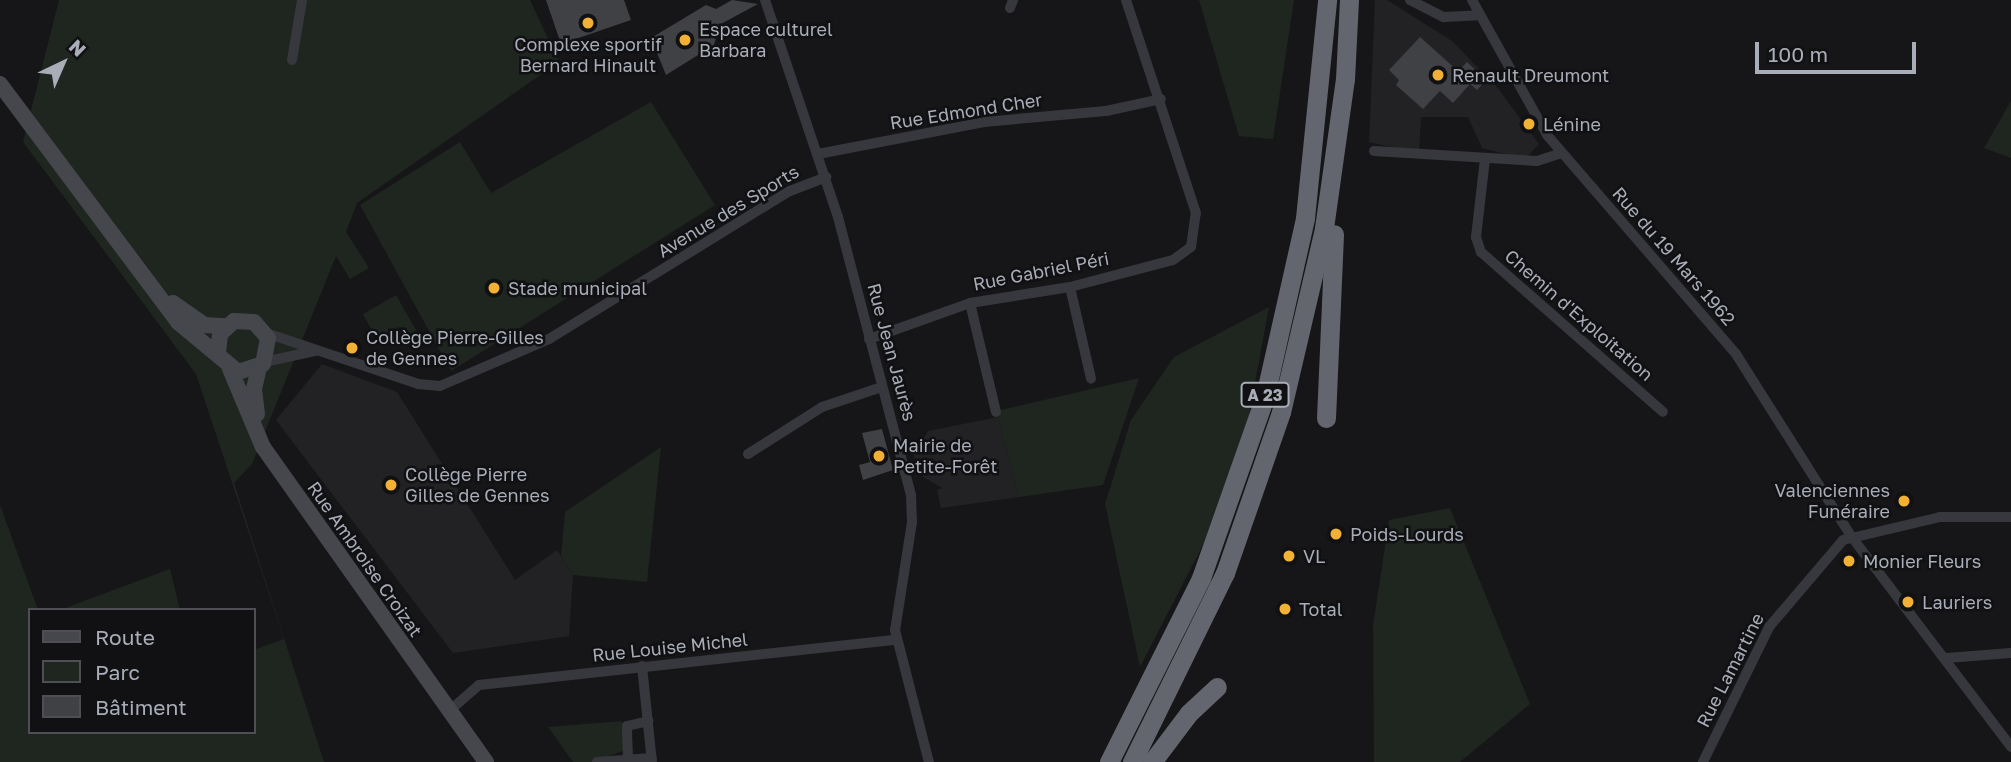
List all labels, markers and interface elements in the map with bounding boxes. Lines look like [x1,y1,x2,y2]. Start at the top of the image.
marker: Complexe sportif Bernard Hinault [580,15,596,31]
place label: Espace culturel Barbara [699,19,833,61]
north arrow [28,28,98,98]
scale bar [1759,28,1920,72]
marker: Espace culturel Barbara [677,32,693,48]
text: N [65,34,91,61]
place label: Complexe sportif Bernard Hinault [514,34,662,76]
text: 100 m [1768,41,1828,67]
place label: Renault Dreumont [1452,64,1609,86]
marker: Renault Dreumont [1430,67,1446,83]
street label: Rue Edmond Cher [888,88,1044,134]
place label: Lénine [1543,113,1601,135]
marker: Lénine [1521,116,1537,132]
street label: Avenue des Sports [653,160,803,262]
street label: Rue du 19 Mars 1962 [1608,183,1740,329]
street label: Chemin d'Exploitation [1500,245,1658,385]
street label: Rue Gabriel Péri [971,247,1111,295]
place label: Stade municipal [508,277,647,299]
marker: Stade municipal [486,280,502,296]
street label: Rue Jean Jaurès [863,281,921,423]
place label: Collège Pierre-Gilles de Gennes [366,327,544,370]
marker: Collège Pierre-Gilles de Gennes [344,340,360,356]
road number: A 23 [1240,382,1290,408]
place label: Mairie de Petite-Forêt [893,435,997,478]
marker: Mairie de Petite-Forêt [871,448,887,464]
place label: Collège Pierre Gilles de Gennes [405,464,550,506]
street label: Rue Ambroise Croizat [303,477,427,641]
marker: Collège Pierre Gilles de Gennes [383,477,399,493]
place label: Valenciennes Funéraire [1775,480,1890,522]
marker: Valenciennes Funéraire [1896,493,1912,509]
place label: Poids-Lourds [1350,523,1464,545]
marker: Poids-Lourds [1328,526,1344,542]
place label: VL [1303,545,1325,567]
marker: VL [1281,548,1297,564]
place label: Monier Fleurs [1863,550,1981,572]
marker: Monier Fleurs [1841,553,1857,569]
place label: Lauriers [1922,591,1992,613]
marker: Lauriers [1900,594,1916,610]
place label: Total [1299,598,1342,620]
marker: Total [1277,601,1293,617]
legend [28,608,256,734]
street label: Rue Lamartine [1692,609,1768,731]
text: Route [95,624,155,650]
street label: Rue Louise Michel [591,628,749,666]
text: Parc [95,659,140,685]
text: Bâtiment [95,694,187,720]

